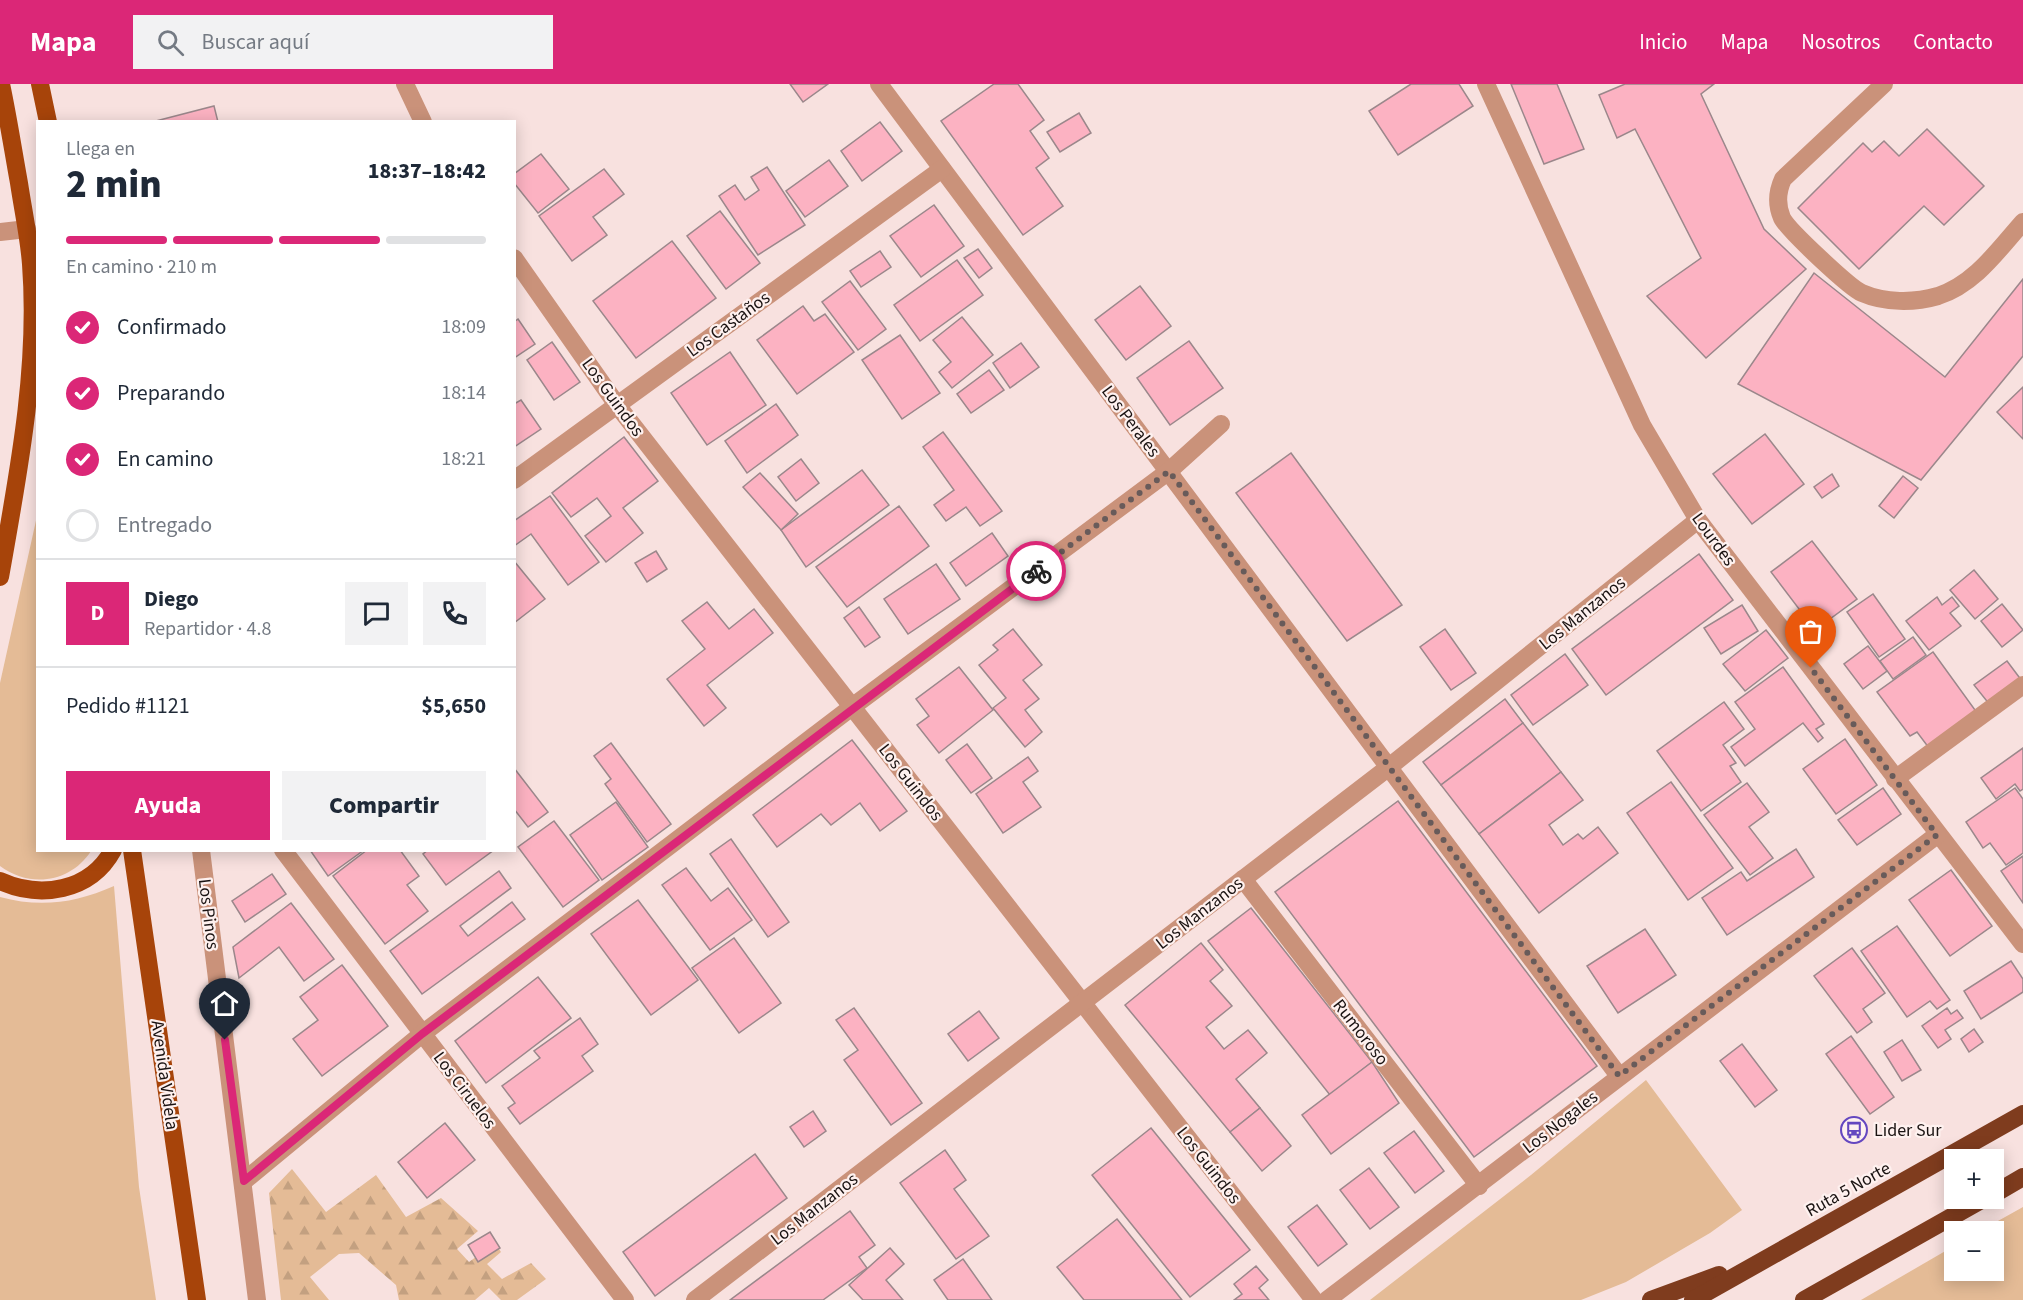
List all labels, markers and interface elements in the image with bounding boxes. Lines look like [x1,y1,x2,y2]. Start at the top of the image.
search box [133,15,553,69]
text: Mapa [30,22,97,62]
icon: search [154,26,187,59]
text: Buscar aquí [202,26,309,58]
text: Inicio [1639,27,1687,57]
text: Mapa [1720,27,1768,57]
text: Nosotros [1801,27,1880,57]
text: Contacto [1913,27,1993,57]
text: Llega en [66,135,135,163]
text: 18:37–18:42 [368,155,486,187]
text: 2 min [66,157,162,213]
text: En camino · 210 m [66,253,217,281]
street label: Los Castaños [681,286,775,363]
icon: check [66,311,99,344]
text: Confirmado [117,311,226,343]
text: 18:09 [441,313,486,341]
street label: Los Guindos [575,353,650,442]
icon: check [66,377,99,410]
text: Preparando [117,377,225,409]
text: 18:14 [441,379,486,407]
street label: Los Perales [1095,380,1166,462]
icon: check [66,443,99,476]
text: En camino [117,443,214,475]
text: 18:21 [441,445,486,473]
street label: Lourdes [1686,507,1742,571]
text: Entregado [117,509,212,541]
courier [1006,541,1066,601]
icon: bike [1020,555,1053,588]
street label: Los Manzanos [1534,571,1631,656]
button: chat [345,582,408,645]
button: phone [423,582,486,645]
text: Diego [144,583,199,615]
text: D [91,597,104,629]
pin [1785,606,1836,668]
text: Repartidor · 4.8 [144,615,271,643]
icon: bag [1794,615,1827,648]
text: Pedido #1121 [66,690,190,722]
text: $5,650 [421,690,486,722]
street label: Los Guindos [872,738,949,826]
button: Ayuda [66,771,270,840]
button: Compartir [282,771,486,840]
street label: Los Manzanos [1150,871,1248,956]
street label: Los Pinos [192,877,225,951]
pin [199,978,250,1040]
icon: home [208,987,241,1020]
street label: Rumoroso [1327,994,1394,1071]
street label: Avenida Videla [144,1019,185,1131]
street label: Los Ciruelos [427,1046,502,1134]
street label: Los Nogales [1517,1085,1603,1160]
bus stop icon: Lider Sur [1839,1115,1869,1145]
place label: Lider Sur [1874,1118,1942,1143]
street label: Los Guindos [1170,1121,1247,1209]
map controls [1944,1149,2004,1281]
button: + [1944,1149,2004,1209]
street label: Ruta 5 Norte [1801,1156,1895,1223]
street label: Los Manzanos [765,1167,863,1252]
button: − [1944,1221,2004,1281]

